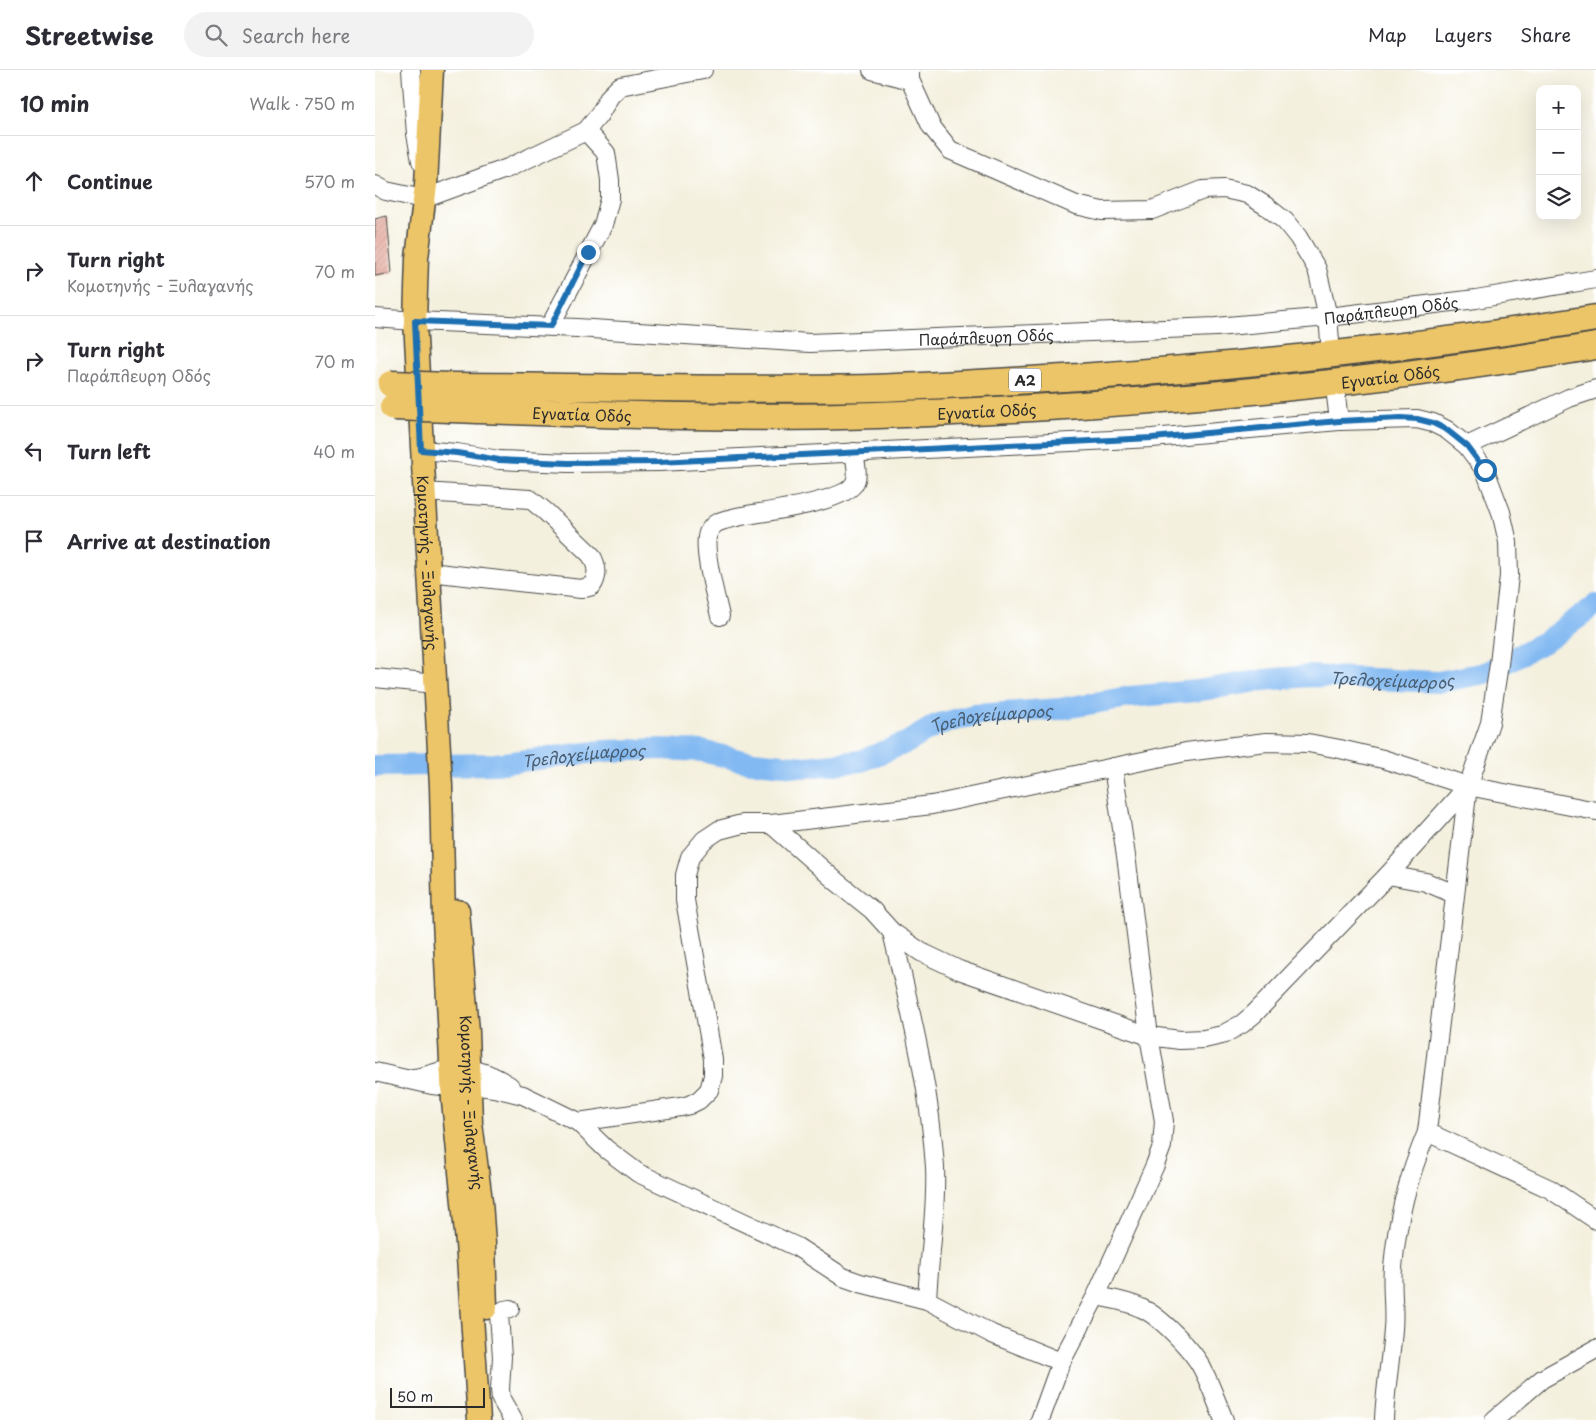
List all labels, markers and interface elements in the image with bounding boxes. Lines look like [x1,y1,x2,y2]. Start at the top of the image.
search box [184,12,534,57]
text: Streetwise [25,17,154,53]
icon: search [202,21,230,49]
text: Search here [242,21,350,49]
text: Map [1368,21,1407,48]
text: Layers [1435,21,1492,48]
text: Share [1520,21,1571,48]
map controls [1536,85,1581,220]
button: + [1536,85,1581,130]
text: 10 min [20,87,90,119]
text: Walk · 750 m [250,91,355,115]
button: − [1536,130,1581,175]
icon: ahead [20,167,48,195]
text: Continue [67,167,153,195]
text: 570 m [304,169,355,193]
button: layers [1536,175,1581,220]
route end [577,241,600,264]
text: Turn right [67,245,165,273]
icon: right [20,257,48,285]
text: 70 m [315,259,355,283]
text: Κομοτηνής - Ξυλαγανής [67,273,254,297]
street label: Παράπλευρη Οδός [1323,290,1460,329]
street label: Παράπλευρη Οδός [918,322,1054,350]
text: Turn right [67,335,165,363]
icon: right [20,347,48,375]
text: 70 m [315,349,355,373]
street label: Εγνατία Οδός [1340,358,1441,393]
text: Παράπλευρη Οδός [67,363,211,387]
road number: Α2 [1009,368,1041,392]
street label: Εγνατία Οδός [937,396,1037,424]
street label: Εγνατία Οδός [532,400,632,426]
icon: left [20,437,48,465]
text: Turn left [67,437,151,465]
text: 40 m [313,439,355,463]
route start [1474,459,1497,482]
street label: Κομοτηνής - Ξυλαγανής [412,475,445,651]
icon: arrive [20,527,48,555]
text: Arrive at destination [67,527,271,555]
water label: Τρελοχείμαρρος [1330,665,1457,694]
water label: Τρελοχείμαρρος [925,697,1055,738]
water label: Τρελοχείμαρρος [521,738,647,773]
street label: Κομοτηνής - Ξυλαγανής [455,1014,491,1191]
scale bar [390,1385,485,1408]
text: 50 m [397,1386,433,1407]

